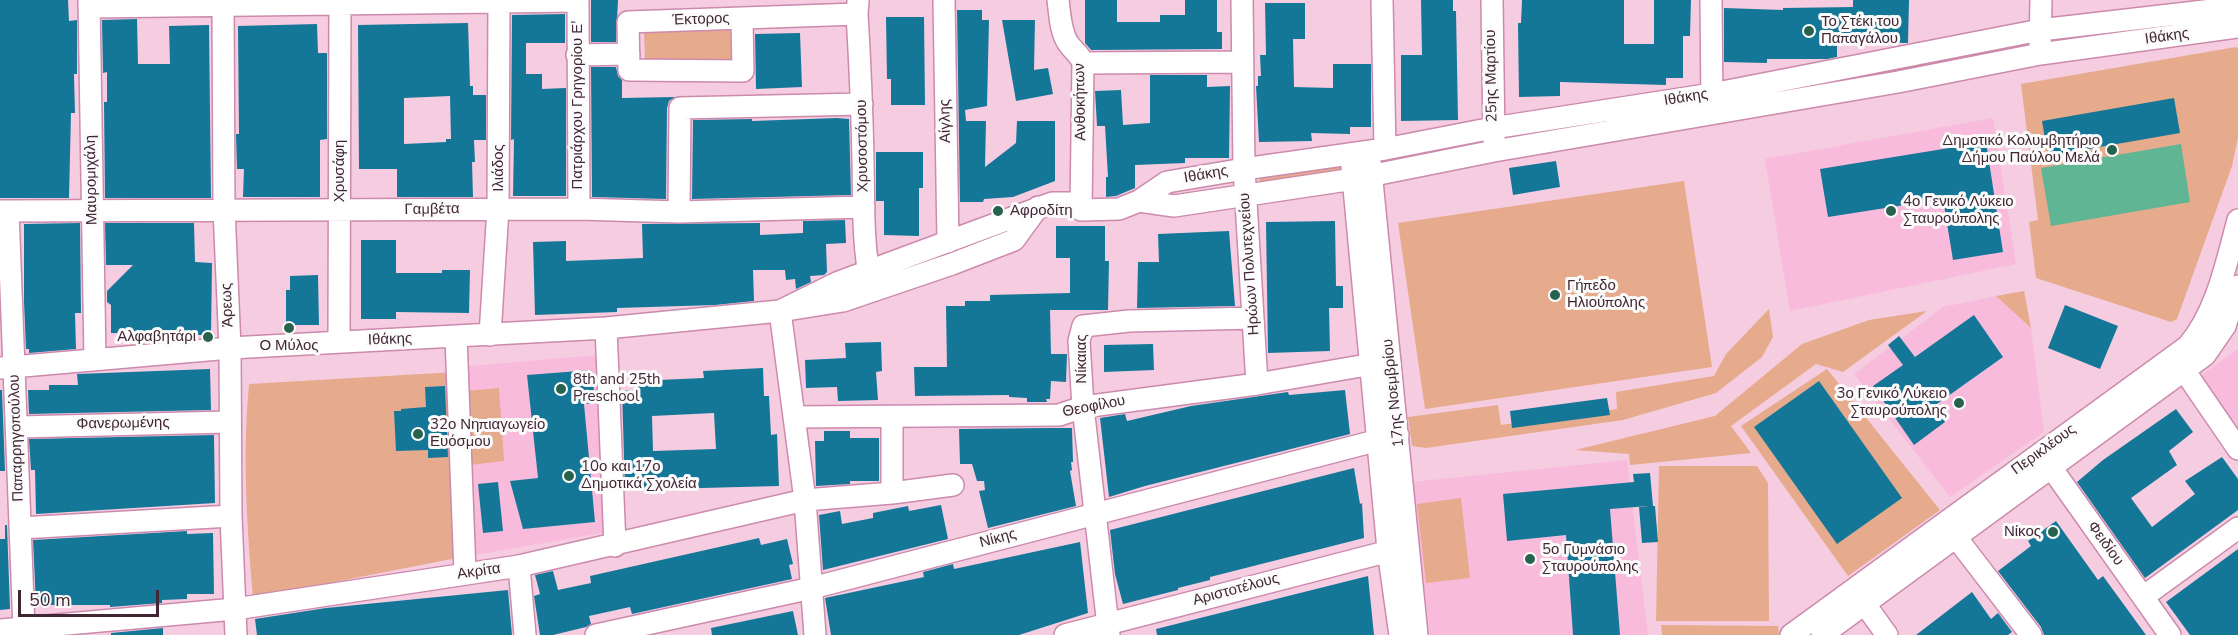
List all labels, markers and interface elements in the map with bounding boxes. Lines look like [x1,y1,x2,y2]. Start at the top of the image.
street label: Έκτορος [672,10,730,30]
place label: Το Στέκι του Παπαγάλου [1821,13,1899,48]
street label: Πατριάρχου Γρηγορίου Ε' [569,21,587,189]
marker: Το Στέκι του Παπαγάλου [1802,24,1816,38]
street label: Ιθάκης [2144,25,2190,49]
street label: 25ης Μαρτίου [1482,29,1502,123]
street label: Ανθοκήπων [1071,63,1091,141]
street label: Ιθάκης [1663,86,1709,110]
street label: Χρυσοστόμου [853,99,873,193]
street label: Αίγλης [937,99,955,143]
place label: Δημοτικό Κολυμβητήριο Δήμου Παύλου Μελά [1942,132,2100,167]
street label: Μαυρομιχάλη [82,135,102,225]
street label: Χρυσάφη [331,140,349,202]
marker: Δημοτικό Κολυμβητήριο Δήμου Παύλου Μελά [2105,143,2119,157]
street label: Ιλιάδος [490,144,508,192]
street label: Ιθάκης [1183,162,1229,188]
street label: Ηρώων Πολυτεχνείου [1236,192,1264,336]
place label: 4ο Γενικό Λύκειο Σταυρούπολης [1903,193,2014,228]
street label: Γαμβέτα [404,201,460,219]
place label: Αφροδίτη [1010,202,1073,220]
marker: Αφροδίτη [991,204,1005,218]
marker: 4ο Γενικό Λύκειο Σταυρούπολης [1884,204,1898,218]
place label: Γήπεδο Ηλιούπολης [1567,277,1645,312]
street label: Άρεως [218,283,238,327]
marker: Γήπεδο Ηλιούπολης [1548,288,1562,302]
marker: Ο Μύλος [282,321,296,335]
place label: Αλφαβητάρι [117,328,196,346]
marker: Αλφαβητάρι [201,330,215,344]
street label: Ιθάκης [368,330,412,350]
street label: Νίκαιας [1073,334,1091,384]
place label: Ο Μύλος [259,337,319,355]
street label: 17ης Νοεμβρίου [1379,338,1409,448]
place label: 8th and 25th Preschool [573,371,660,406]
street label: Παπαρρηγοπούλου [6,374,28,502]
marker: 8th and 25th Preschool [554,382,568,396]
place label: 3ο Γενικό Λύκειο Σταυρούπολης [1836,385,1947,420]
street label: Θεοφίλου [1061,392,1127,422]
marker: 3ο Γενικό Λύκειο Σταυρούπολης [1952,396,1966,410]
street label: Φανερωμένης [76,414,170,434]
place label: 32ο Νηπιαγωγείο Ευόσμου [430,416,545,451]
street label: Περικλέους [2008,421,2080,479]
marker: 32ο Νηπιαγωγείο Ευόσμου [411,427,425,441]
place label: 10ο και 17ο Δημοτικά Σχολεία [581,458,697,493]
marker: 10ο και 17ο Δημοτικά Σχολεία [562,469,576,483]
street label: Φειδίου [2083,518,2127,570]
place label: Νίκος [2004,523,2041,541]
street label: Νίκης [978,525,1018,553]
marker: Νίκος [2046,525,2060,539]
place label: 5ο Γυμνάσιο Σταυρούπολης [1542,541,1639,576]
marker: 5ο Γυμνάσιο Σταυρούπολης [1523,552,1537,566]
street label: Ακρίτα [456,560,502,584]
street label: Αριστοτέλους [1191,570,1281,610]
scale bar [21,578,162,616]
text: 50 m [29,588,71,612]

